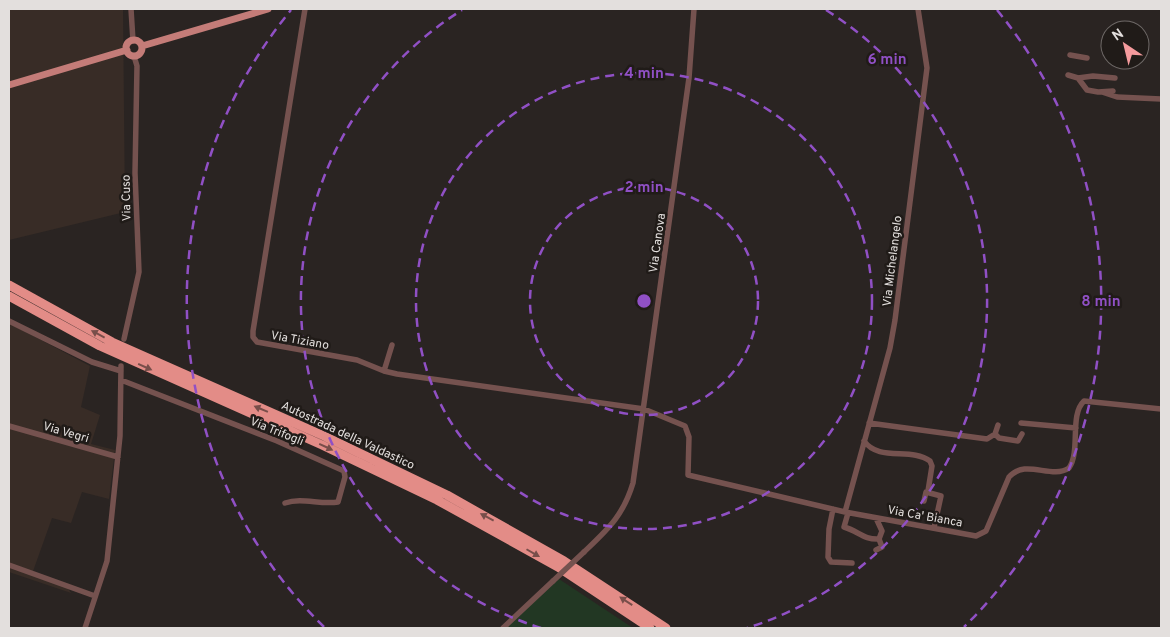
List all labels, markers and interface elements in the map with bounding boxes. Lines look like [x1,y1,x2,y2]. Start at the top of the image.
north arrow [1100,20,1150,70]
text: N [1109,26,1127,45]
text: 6 min [867,51,907,70]
text: 4 min [624,65,664,84]
street label: Via Cuso [119,174,135,221]
text: 2 min [624,179,664,198]
street label: Via Canova [646,212,670,274]
street label: Via Michelangelo [879,214,907,308]
centre of rings [635,292,653,310]
text: 8 min [1081,293,1121,312]
street label: Via Tiziano [269,328,330,354]
one-way arrow [91,330,105,338]
one-way arrow [138,364,152,372]
street label: Autostrada della Valdastico [278,398,417,474]
one-way arrow [254,405,268,413]
street label: Via Trifogli [247,414,306,450]
street label: Via Vegri [41,419,91,447]
one-way arrow [319,443,333,451]
street label: Via Ca' Bianca [886,503,964,531]
one-way arrow [480,513,494,521]
one-way arrow [526,548,539,557]
one-way arrow [619,597,632,606]

